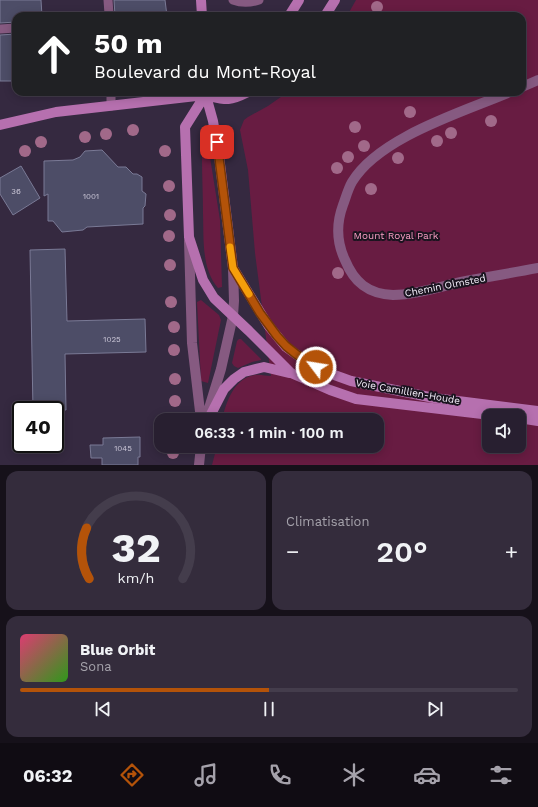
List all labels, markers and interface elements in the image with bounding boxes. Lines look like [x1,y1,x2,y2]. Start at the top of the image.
text: 50 m [94,27,163,60]
icon: ahead [28,28,80,80]
text: Boulevard du Mont-Royal [94,61,316,82]
pin [200,125,234,159]
icon: arrive [206,131,228,153]
house number: 36 [11,187,21,196]
house number: 1001 [83,192,99,201]
park label: Mount Royal Park [354,230,439,241]
street label: Chemin Olmsted [404,272,486,299]
house number: 1025 [103,335,121,344]
position arrow [295,346,337,388]
street label: Voie Camillien-Houde [355,377,461,406]
speed limit sign: 40 [12,401,64,453]
map controls [482,409,526,453]
button: sound [482,409,526,453]
text: 06:33 · 1 min · 100 m [194,424,344,442]
house number: 1045 [114,444,132,453]
text: Climatisation [286,514,369,529]
text: 32 [111,522,161,571]
text: 20° [376,534,428,569]
text: − [286,539,299,564]
text: + [505,539,518,564]
text: km/h [118,569,154,585]
text: Blue Orbit [80,641,155,659]
text: Sona [80,659,112,674]
icon: previous [92,698,114,720]
icon: pause [258,698,280,720]
icon: next [424,698,446,720]
icon: directions [118,761,146,789]
icon: music [192,761,220,789]
icon: phone [266,761,294,789]
icon: climate [340,761,368,789]
icon: car [413,761,441,789]
icon: filters [487,761,515,789]
text: 06:32 [23,765,72,786]

